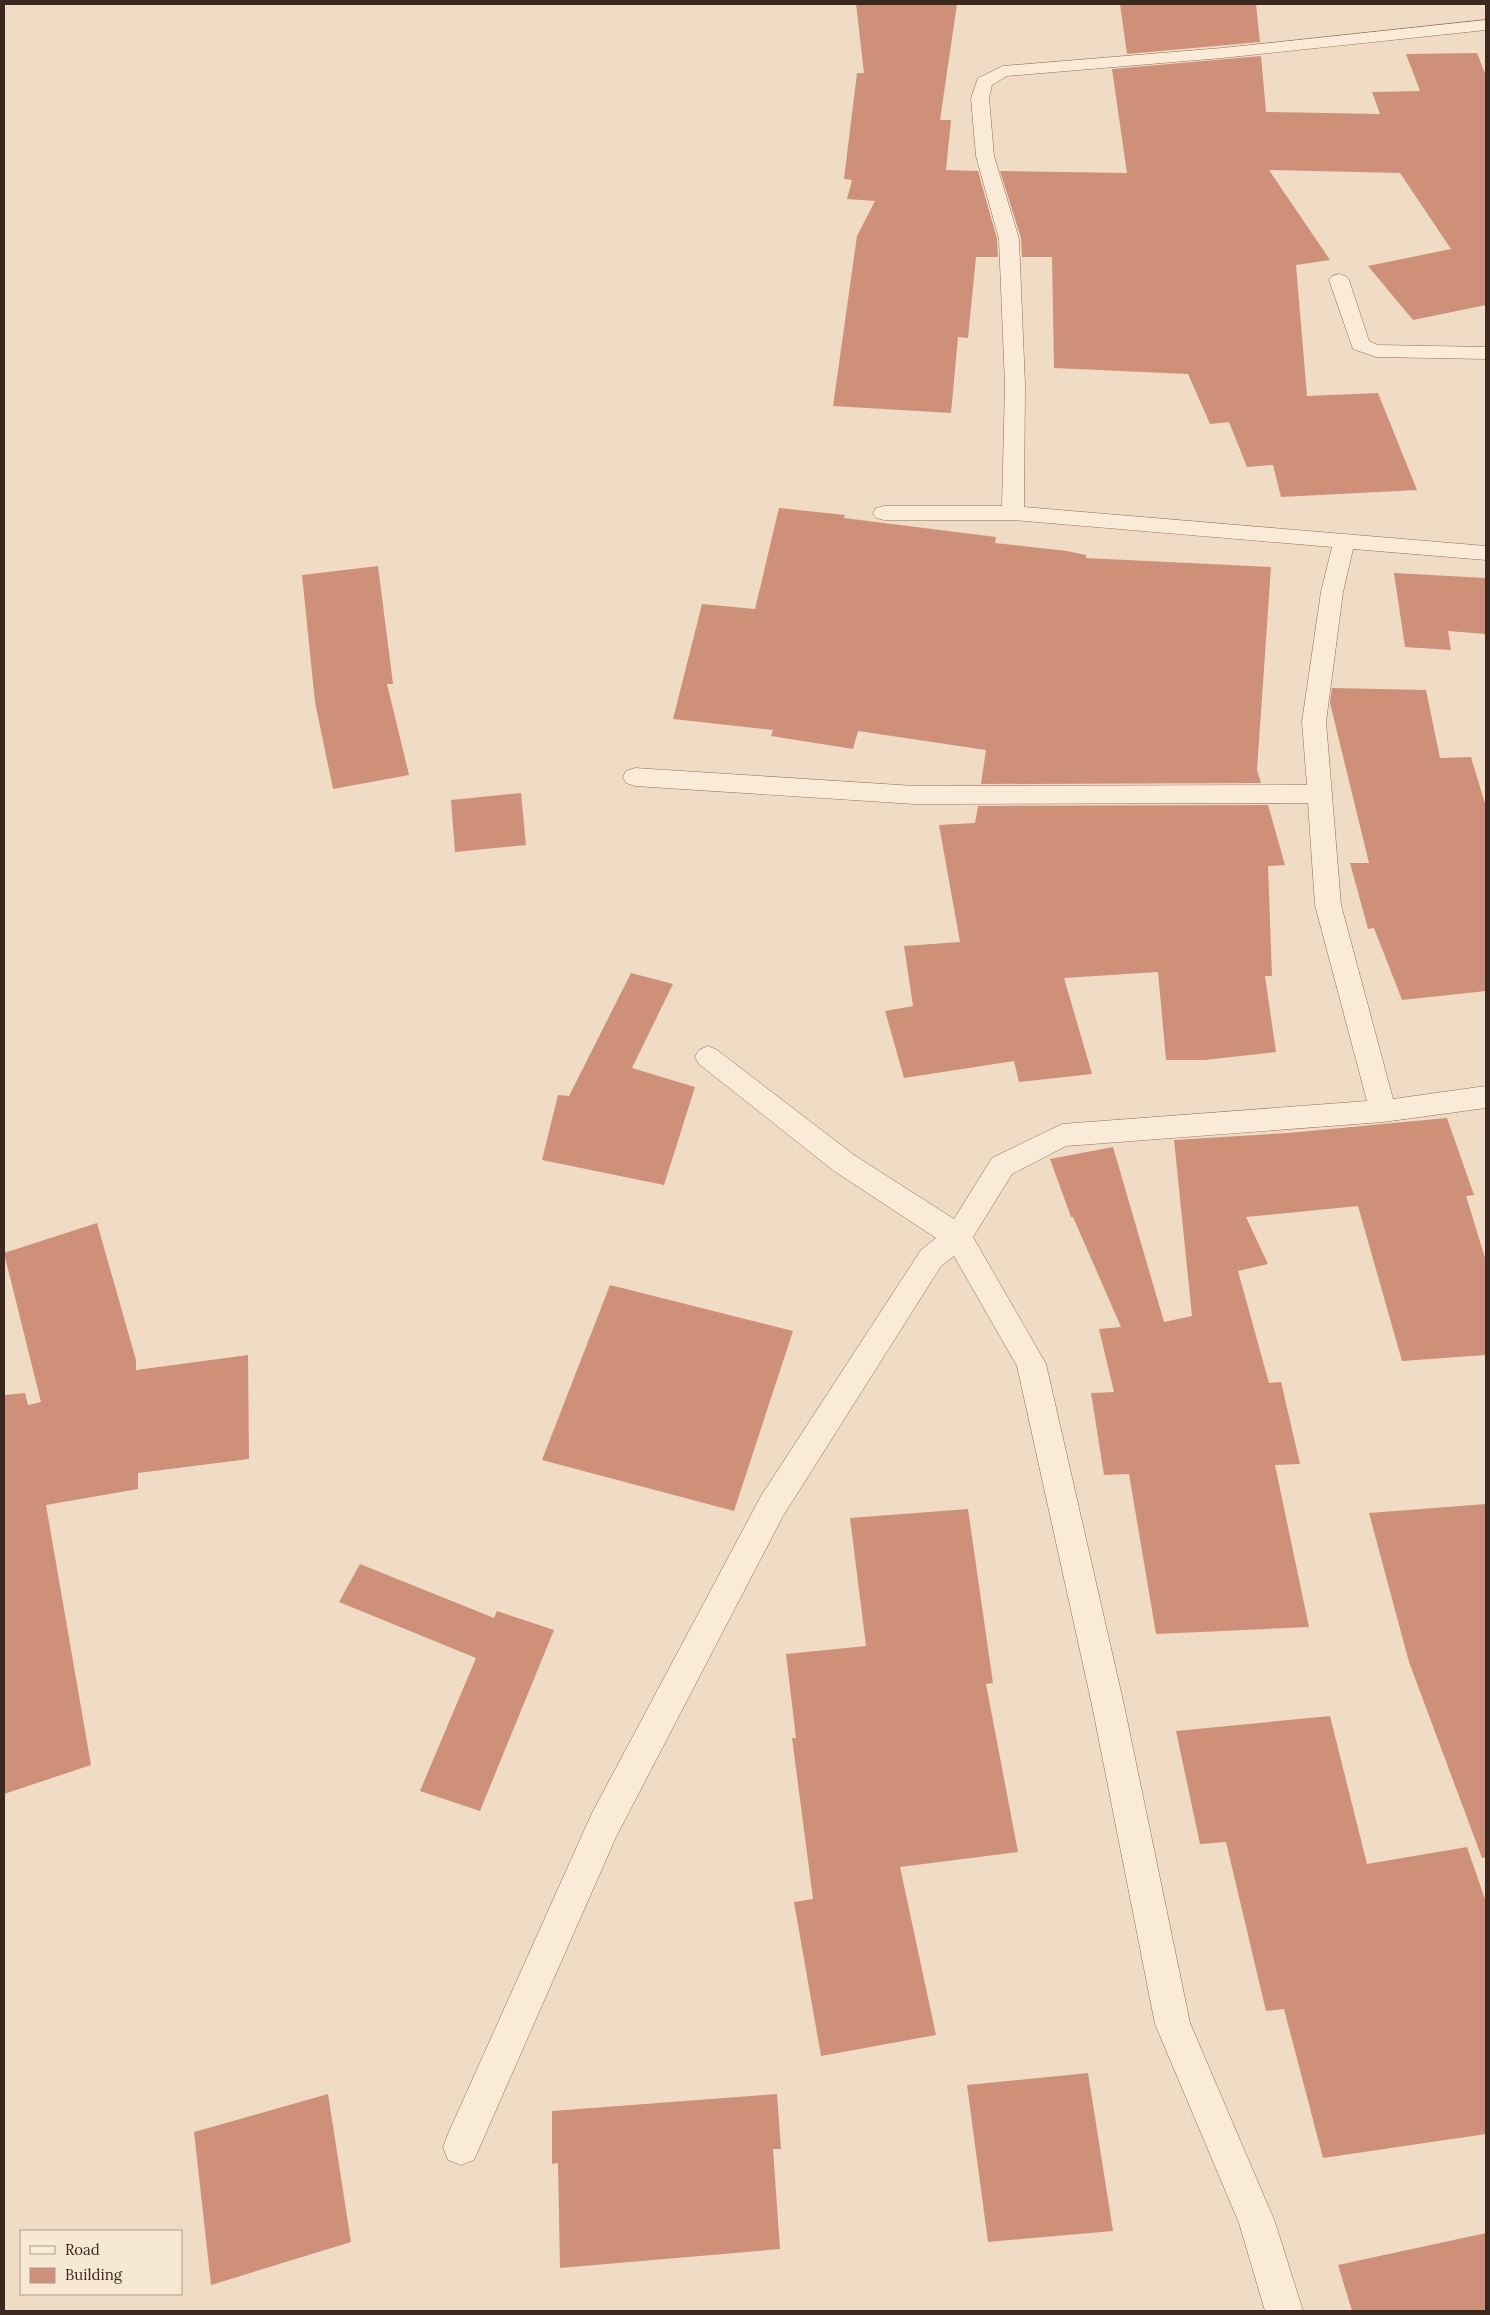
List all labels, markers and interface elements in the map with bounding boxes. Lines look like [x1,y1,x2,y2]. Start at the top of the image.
legend [20,2230,182,2295]
text: Road [65,2240,100,2259]
text: Building [65,2265,123,2284]

